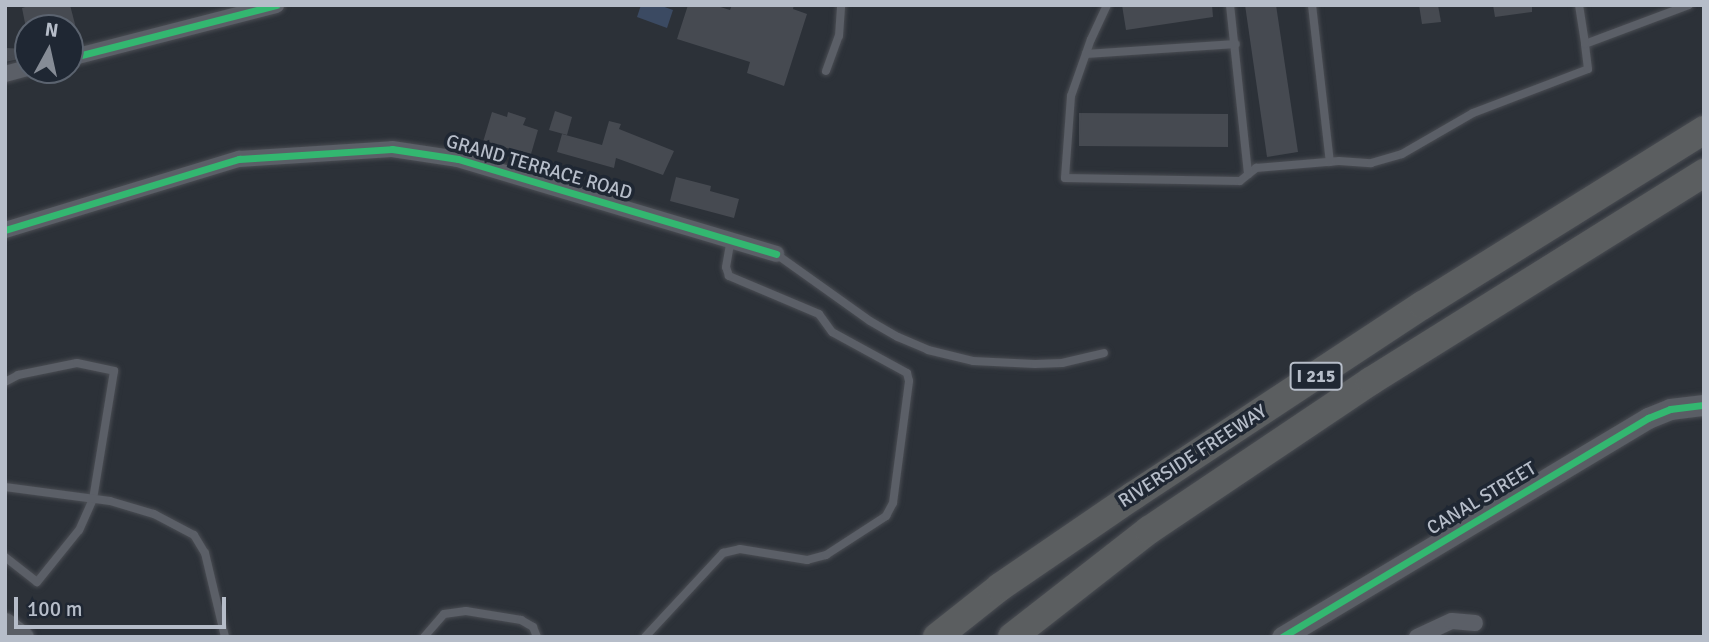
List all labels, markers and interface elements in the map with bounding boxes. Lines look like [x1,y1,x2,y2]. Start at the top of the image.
north arrow [14,14,84,84]
text: N [43,17,60,43]
street label: GRAND TERRACE ROAD [443,130,635,206]
road number: I 215 [1288,362,1344,390]
street label: RIVERSIDE FREEWAY [1115,401,1271,513]
street label: CANAL STREET [1423,458,1541,540]
scale bar [18,582,229,626]
text: 100 m [27,596,82,622]

